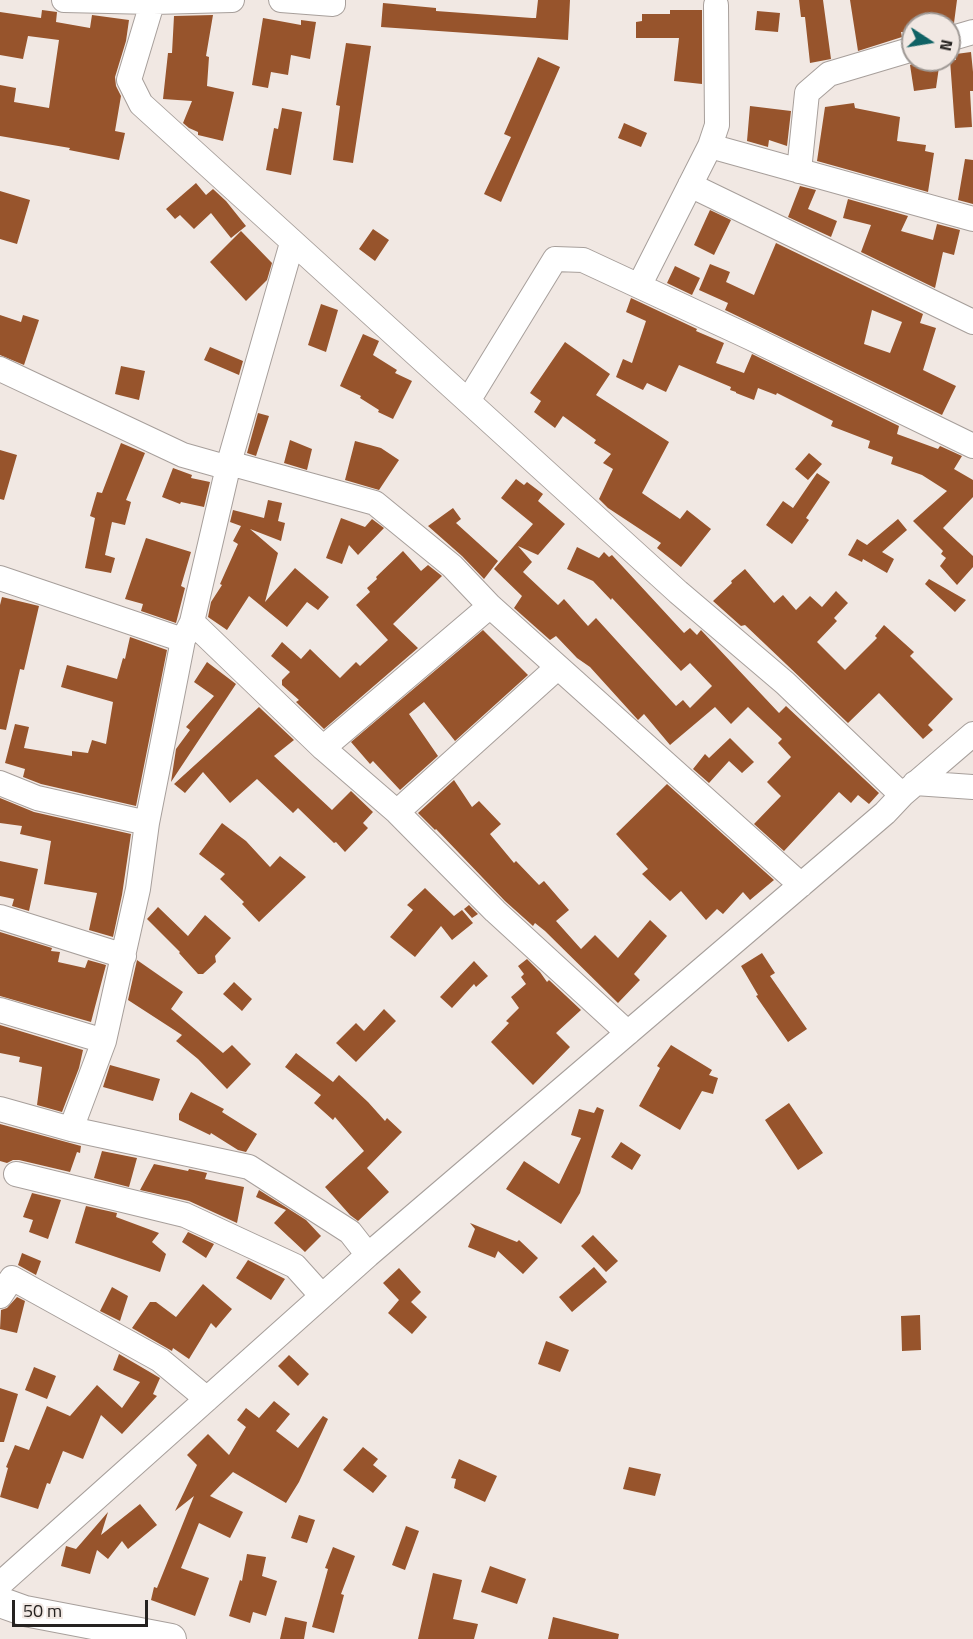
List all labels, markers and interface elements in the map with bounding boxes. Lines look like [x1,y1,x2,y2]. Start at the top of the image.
north arrow [901,12,961,72]
text: N [934,37,960,53]
scale bar [15,1588,152,1626]
text: 50 m [23,1597,62,1624]

